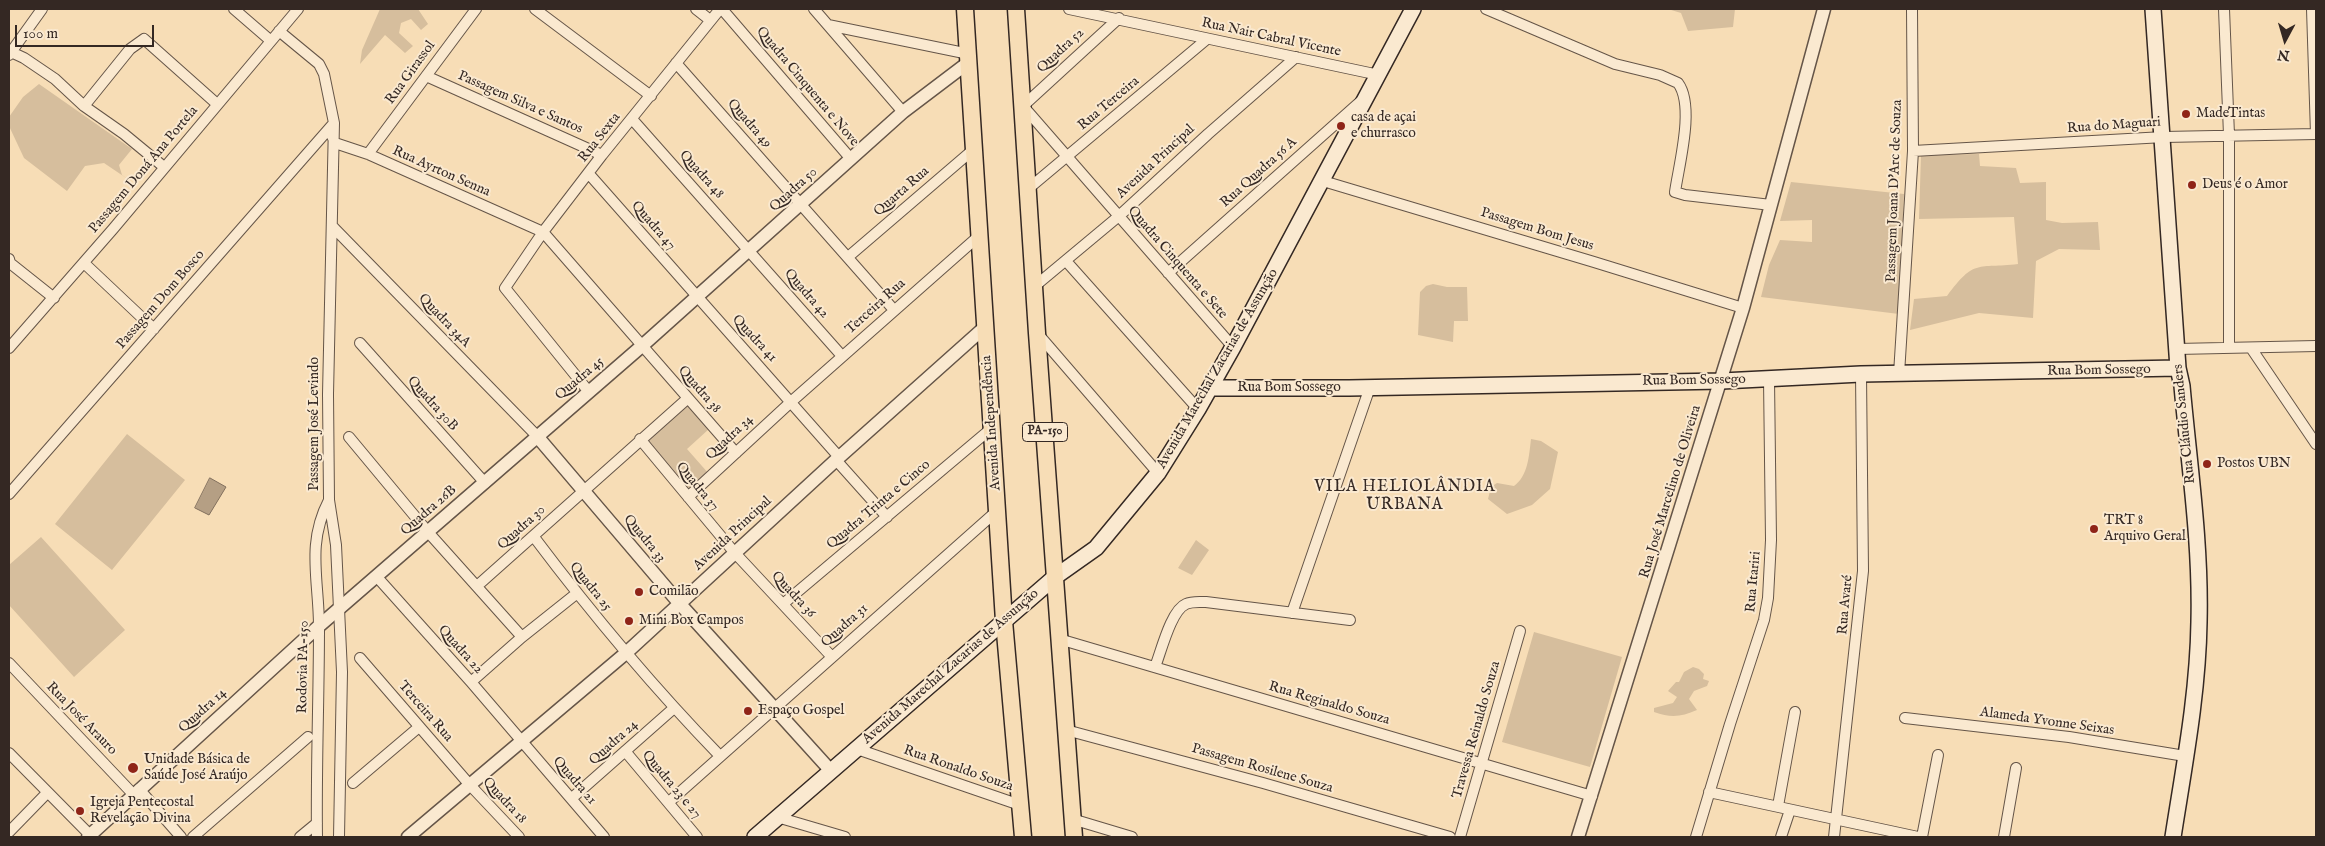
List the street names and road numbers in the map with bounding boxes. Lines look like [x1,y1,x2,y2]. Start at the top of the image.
street label: Rua Nair Cabral Vicente [1200,15,1342,61]
street label: Quadra Cinquenta e Nove [752,24,862,150]
street label: Quadra 52 [1034,25,1088,77]
street label: Rua Girassol [382,38,440,108]
street label: Passagem Silva e Santos [455,68,585,138]
street label: Rua Terceira [1075,74,1143,134]
street label: Quadra 49 [723,96,775,152]
street label: Passagem Joana D'Arc de Souza [1883,99,1907,283]
street label: Passagem Doná Ana Portela [86,103,202,237]
street label: Rua Sexta [575,110,625,166]
street label: Rua do Maguari [2067,114,2161,138]
street label: Avenida Principal [1113,121,1199,203]
street label: Rua Quadra 56 A [1217,134,1301,212]
street label: Rua Ayrton Senna [389,143,493,201]
street label: Quadra 48 [675,148,727,202]
street label: Quarta Rua [871,163,933,221]
street label: Quadra 50 [767,164,821,216]
street label: Quadra 47 [627,198,679,254]
street label: Quadra Cinquenta e Sete [1123,203,1231,323]
street label: Passagem Bom Jesus [1478,205,1596,255]
street label: Passagem Dom Bosco [113,247,209,353]
street label: Quadra 42 [780,266,832,322]
street label: Avenida Marechal Zacarias de Assunção [1154,266,1282,472]
street label: Terceira Rua [843,276,909,338]
street label: Quadra 34A [414,291,474,351]
street label: Quadra 41 [728,312,780,366]
street label: Quadra 45 [552,354,608,404]
street label: Avenida Independência [979,355,1005,491]
street label: Passagem José Levindo [307,357,323,491]
street label: Rua Bom Sossego [2047,362,2151,380]
street label: Quadra 38 [674,363,724,417]
street label: Rua Cláudio Sanders [2170,363,2200,485]
street label: Rua Bom Sossego [1642,372,1746,390]
street label: Quadra 30B [403,373,461,435]
street label: Rua Bom Sossego [1237,380,1341,396]
street label: Rua José Marcelino de Oliveira [1637,403,1705,581]
street label: Quadra 34 [703,412,757,464]
road number: PA-150 [1022,422,1068,442]
street label: Quadra Trinta e Cinco [824,457,934,553]
street label: Quadra 37 [672,459,722,515]
street label: Quadra 26B [398,482,460,540]
street label: Avenida Principal [690,493,776,575]
street label: Quadra 30 [495,502,549,554]
street label: Quadra 33 [619,512,669,566]
street label: Rua Itariri [1743,551,1765,613]
street label: Quadra 25 [565,559,615,615]
street label: Quadra 36 [767,568,819,622]
street label: Rua Avaré [1835,574,1857,636]
street label: Avenida Marechal Zacarias de Assunção [859,586,1043,748]
street label: Quadra 31 [818,601,872,651]
street label: Rodovia PA-150 [295,620,313,714]
street label: Quadra 22 [434,622,486,678]
street label: Travessa Reinaldo Souza [1449,659,1505,801]
street label: Terceira Rua [394,678,456,746]
street label: Rua José Arauro [42,679,120,759]
street label: Rua Reginaldo Souza [1267,679,1391,729]
street label: Quadra 14 [176,685,230,737]
street label: Alameda Yvonne Seixas [1979,704,2115,740]
street label: Quadra 24 [586,717,642,769]
street label: Passagem Rosilene Souza [1189,741,1335,797]
street label: Rua Ronaldo Souza [901,742,1015,796]
street label: Quadra 23 e 27 [638,748,704,822]
street label: Quadra 21 [549,753,599,809]
street label: Quadra 18 [478,774,530,828]

